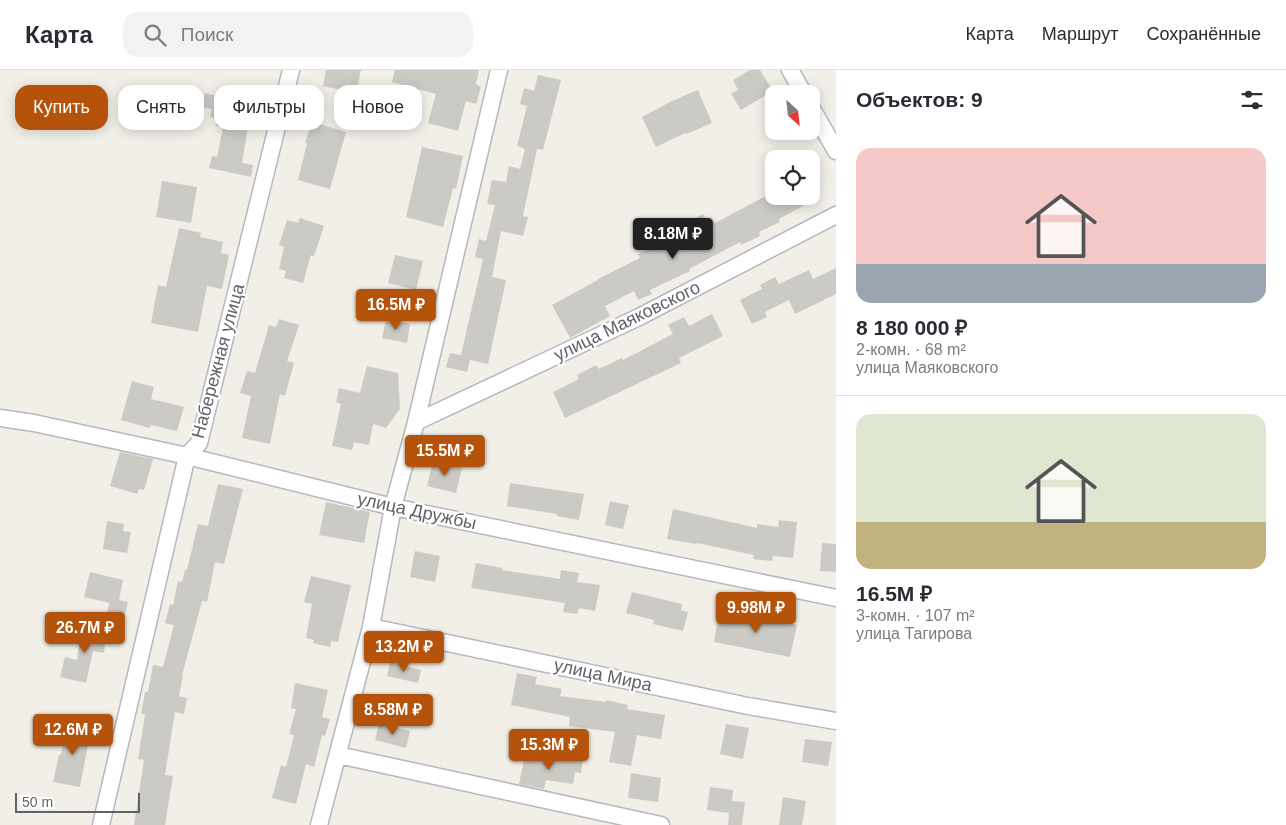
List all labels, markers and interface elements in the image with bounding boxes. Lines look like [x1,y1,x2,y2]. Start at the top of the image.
search box [123,12,473,57]
text: Карта [25,21,93,48]
icon: search [141,21,169,49]
text: Поиск [181,24,233,45]
text: Карта [966,24,1014,44]
text: Маршрут [1042,24,1118,44]
text: Сохранённые [1146,24,1261,44]
chip: Купить [15,85,108,130]
chip: Снять [118,85,204,130]
chip: Фильтры [214,85,324,130]
chip: Новое [334,85,422,130]
north arrow [765,85,820,140]
map controls [765,85,820,205]
icon: filters [1238,86,1266,114]
text: Объектов: 9 [856,88,983,111]
button: locate [765,150,820,205]
icon: home [1016,181,1106,271]
pin: 8.18M ₽ [627,218,719,260]
text: 8.18M ₽ [644,225,702,242]
street label: улица Маяковского [551,277,703,365]
street label: Набережная улица [188,281,249,440]
pin: 16.5M ₽ [350,288,442,331]
text: 16.5M ₽ [367,296,425,313]
text: 8 180 000 ₽ [856,316,967,339]
text: 2-комн. · 68 m² [856,341,966,358]
text: улица Маяковского [856,359,998,376]
pin: 15.5M ₽ [399,434,491,477]
text: 15.5M ₽ [416,442,474,459]
icon: home [1016,446,1106,536]
street label: улица Дружбы [356,489,478,533]
text: 16.5M ₽ [856,582,932,605]
pin: 9.98M ₽ [710,592,802,634]
text: 9.98M ₽ [727,599,785,616]
text: 3-комн. · 107 m² [856,607,975,624]
pin: 26.7M ₽ [39,612,131,654]
text: 26.7M ₽ [56,619,114,636]
text: улица Тагирова [856,625,972,642]
pin: 13.2M ₽ [358,630,450,673]
text: 13.2M ₽ [375,638,433,655]
street label: улица Мира [552,655,655,695]
pin: 8.58M ₽ [347,694,439,736]
text: 8.58M ₽ [364,701,422,718]
pin: 12.6M ₽ [27,714,119,756]
text: 12.6M ₽ [44,721,102,738]
pin: 15.3M ₽ [503,728,595,771]
text: 15.3M ₽ [520,736,578,753]
scale bar [15,790,140,813]
text: 50 m [22,794,53,810]

